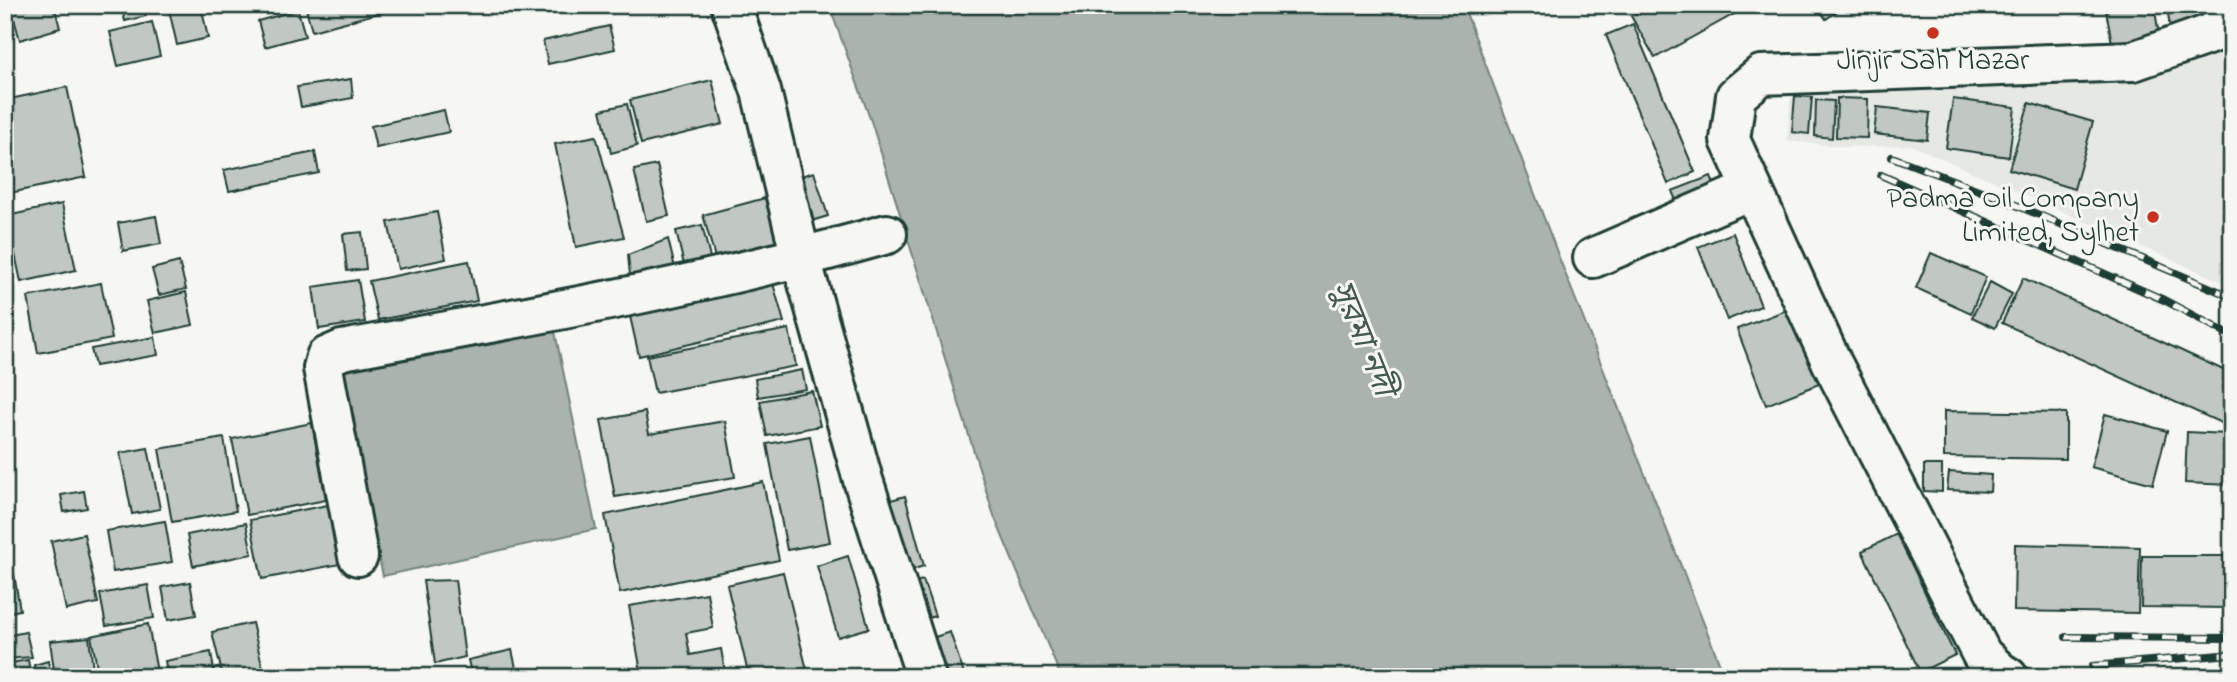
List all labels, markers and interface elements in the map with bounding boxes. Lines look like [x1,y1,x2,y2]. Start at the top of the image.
marker: Jinjir Sah Mazar [1925,25,1941,41]
place label: Jinjir Sah Mazar [1837,40,2030,84]
place label: Padma Oil Company Limited, Sylhet [1886,178,2139,256]
marker: Padma Oil Company Limited, Sylhet [2145,209,2161,225]
water label: সুরমা নদী [1317,274,1407,409]

